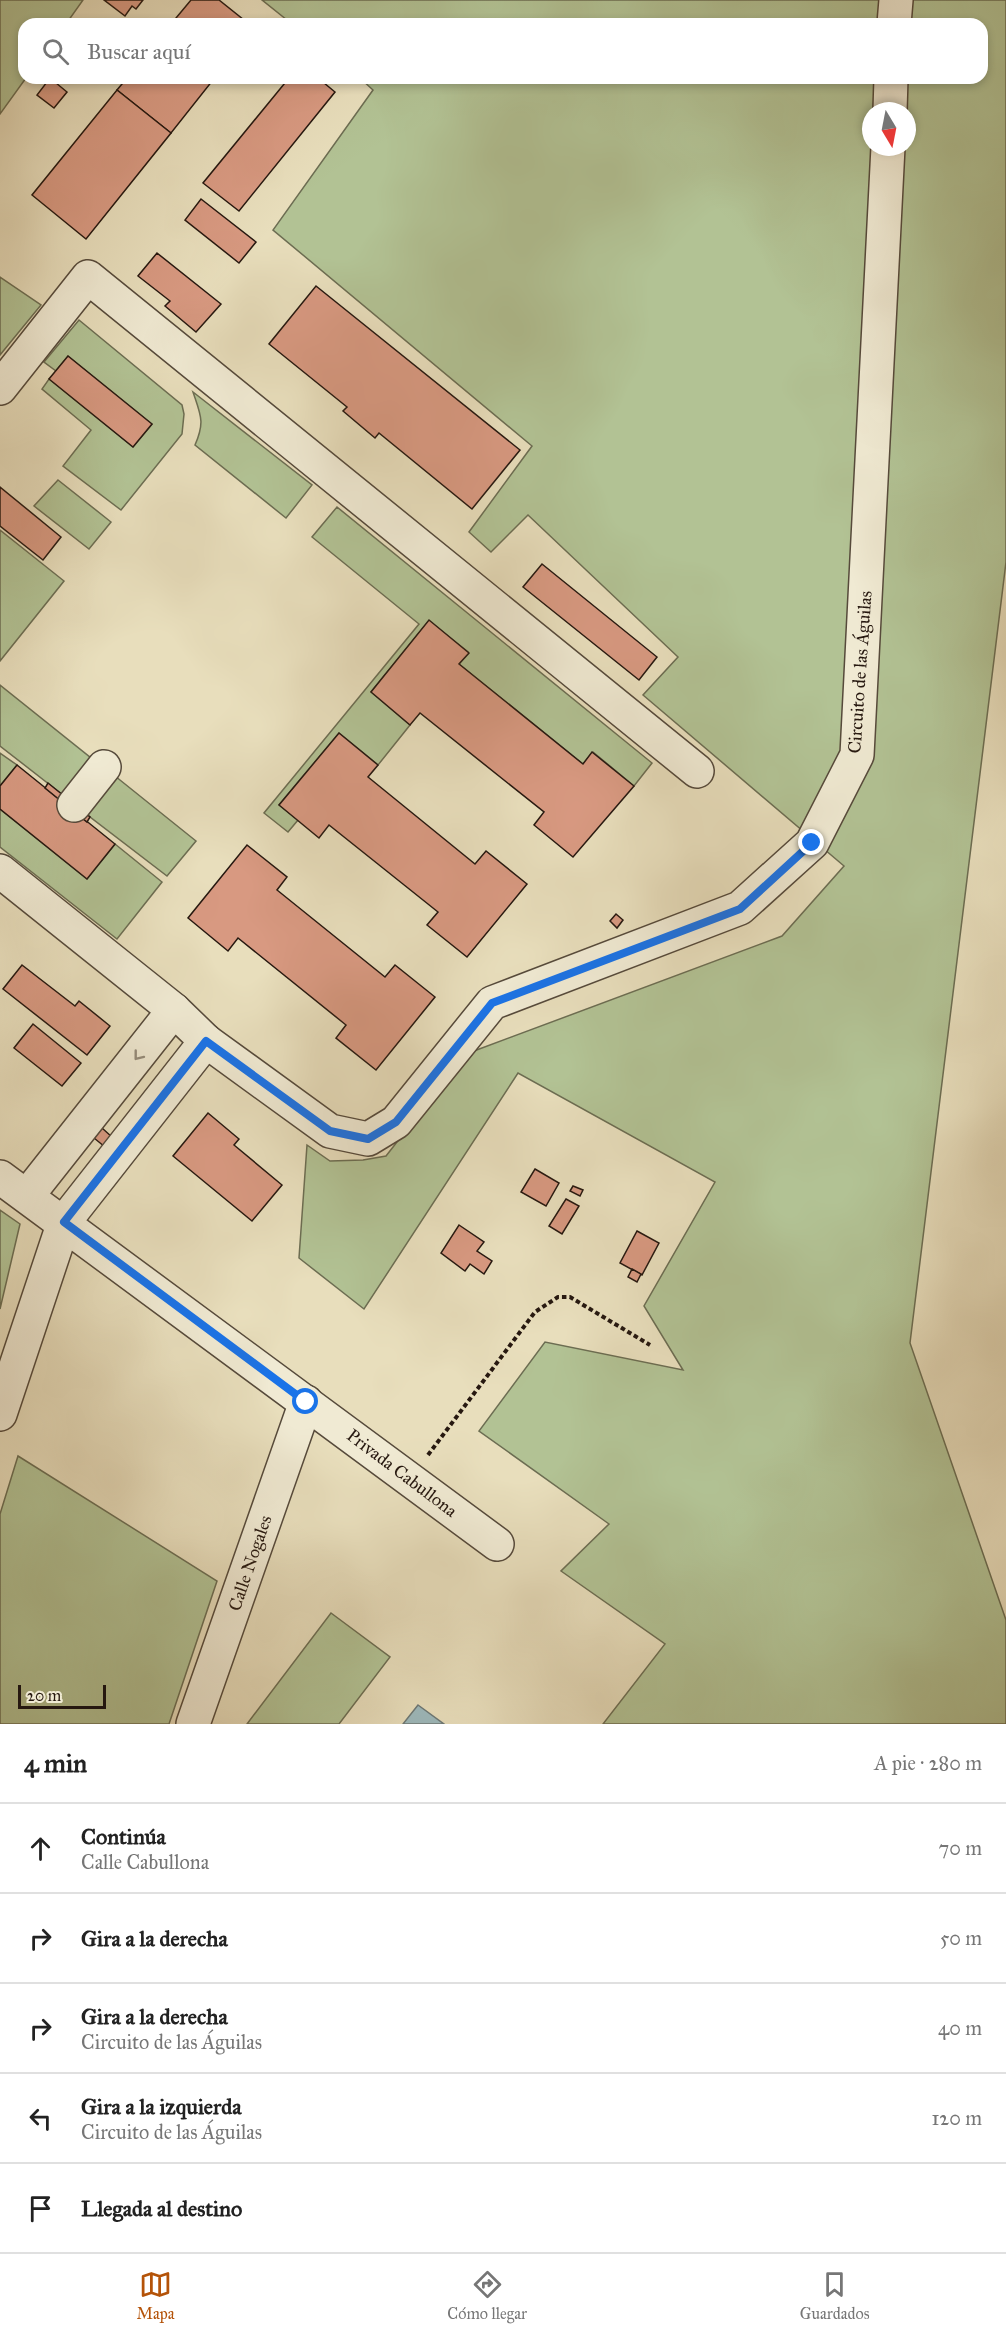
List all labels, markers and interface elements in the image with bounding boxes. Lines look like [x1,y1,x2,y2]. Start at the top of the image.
search box [18,18,988,84]
icon: search [39,35,72,68]
text: Buscar aquí [87,38,190,65]
north arrow [862,102,916,156]
street label: Circuito de las Águilas [841,590,878,754]
route end [798,829,824,855]
one-way arrow [135,1049,146,1060]
route start [292,1388,318,1414]
street label: Privada Cabullona [342,1424,462,1522]
street label: Calle Nogales [223,1512,278,1614]
scale bar [18,1682,106,1710]
text: 20 m [27,1686,61,1705]
text: 4 min [24,1747,87,1779]
text: A pie · 280 m [874,1751,982,1775]
text: Continúa [81,1823,166,1850]
icon: ahead [24,1832,57,1865]
text: 70 m [939,1836,982,1860]
text: Calle Cabullona [81,1850,209,1874]
icon: right [24,1922,57,1955]
text: Gira a la derecha [81,1925,228,1952]
text: 50 m [940,1926,982,1950]
text: Gira a la derecha [81,2003,228,2030]
icon: right [24,2012,57,2045]
text: 40 m [938,2016,982,2040]
text: Circuito de las Águilas [81,2030,262,2054]
text: Gira a la izquierda [81,2093,242,2120]
icon: left [24,2102,57,2135]
text: 120 m [931,2106,982,2130]
text: Circuito de las Águilas [81,2120,262,2144]
icon: arrive [24,2192,57,2225]
text: Llegada al destino [81,2195,242,2222]
tab: Mapa [136,2268,174,2323]
tab: Cómo llegar [447,2268,527,2323]
tab: Guardados [800,2268,870,2323]

